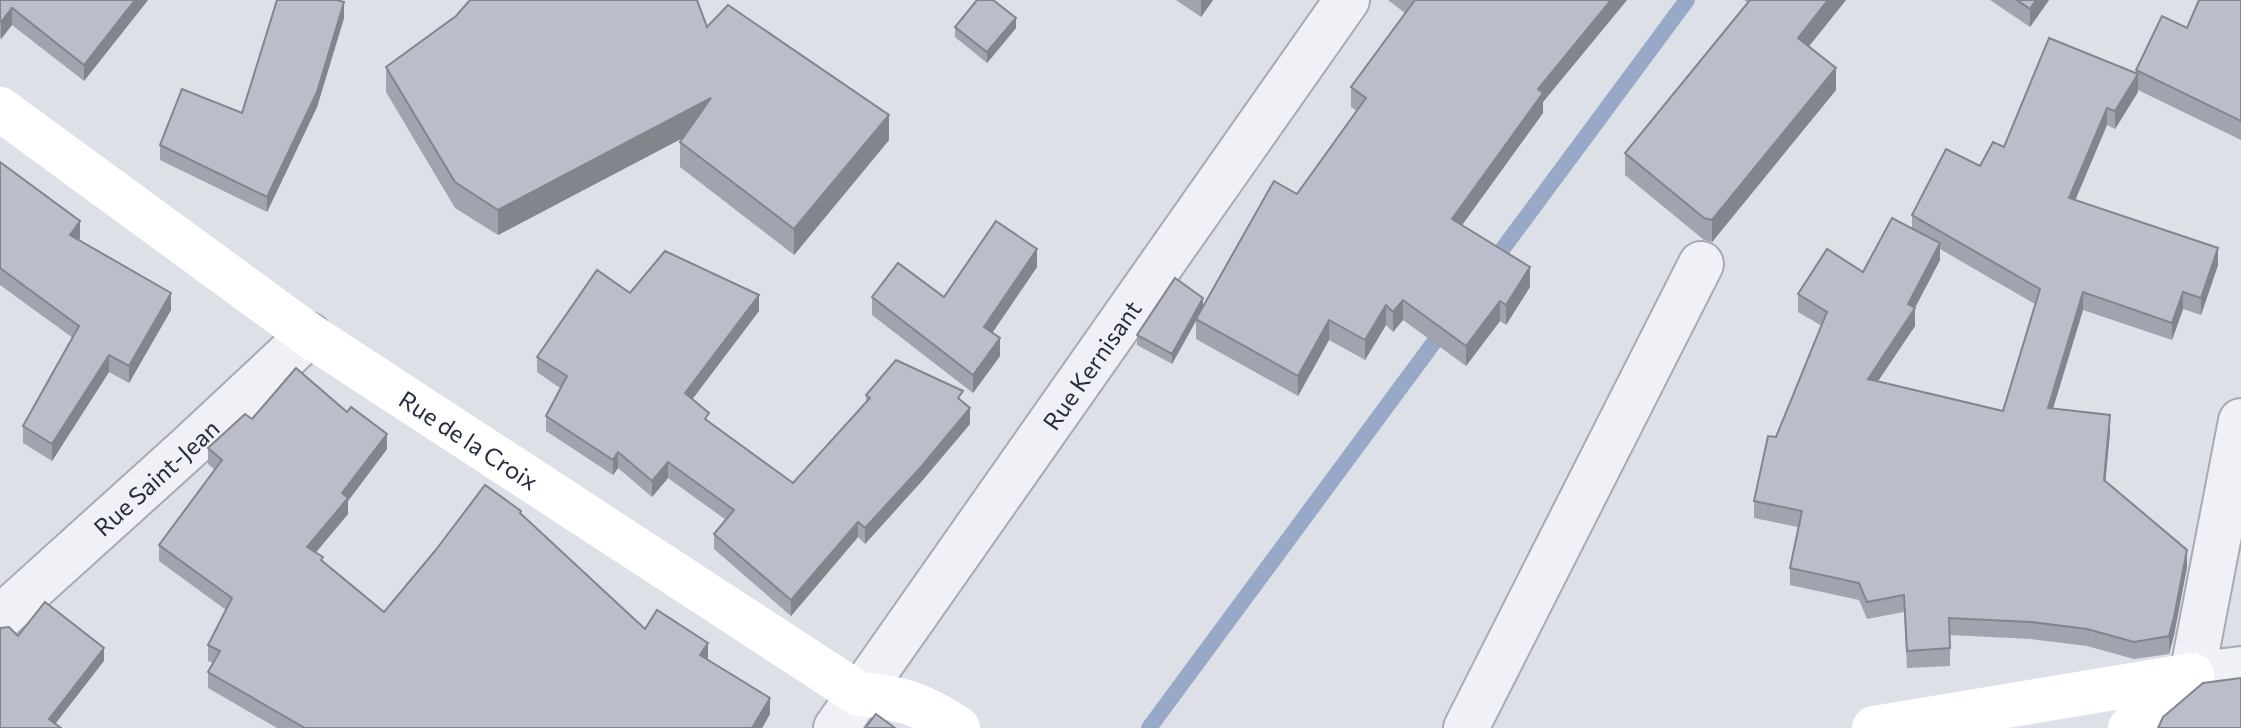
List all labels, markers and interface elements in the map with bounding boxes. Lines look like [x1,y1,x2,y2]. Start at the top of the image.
street label: Rue Kernisant [1036,294,1146,435]
street label: Rue de la Croix [394,384,544,495]
street label: Rue Saint-Jean [87,413,224,541]

